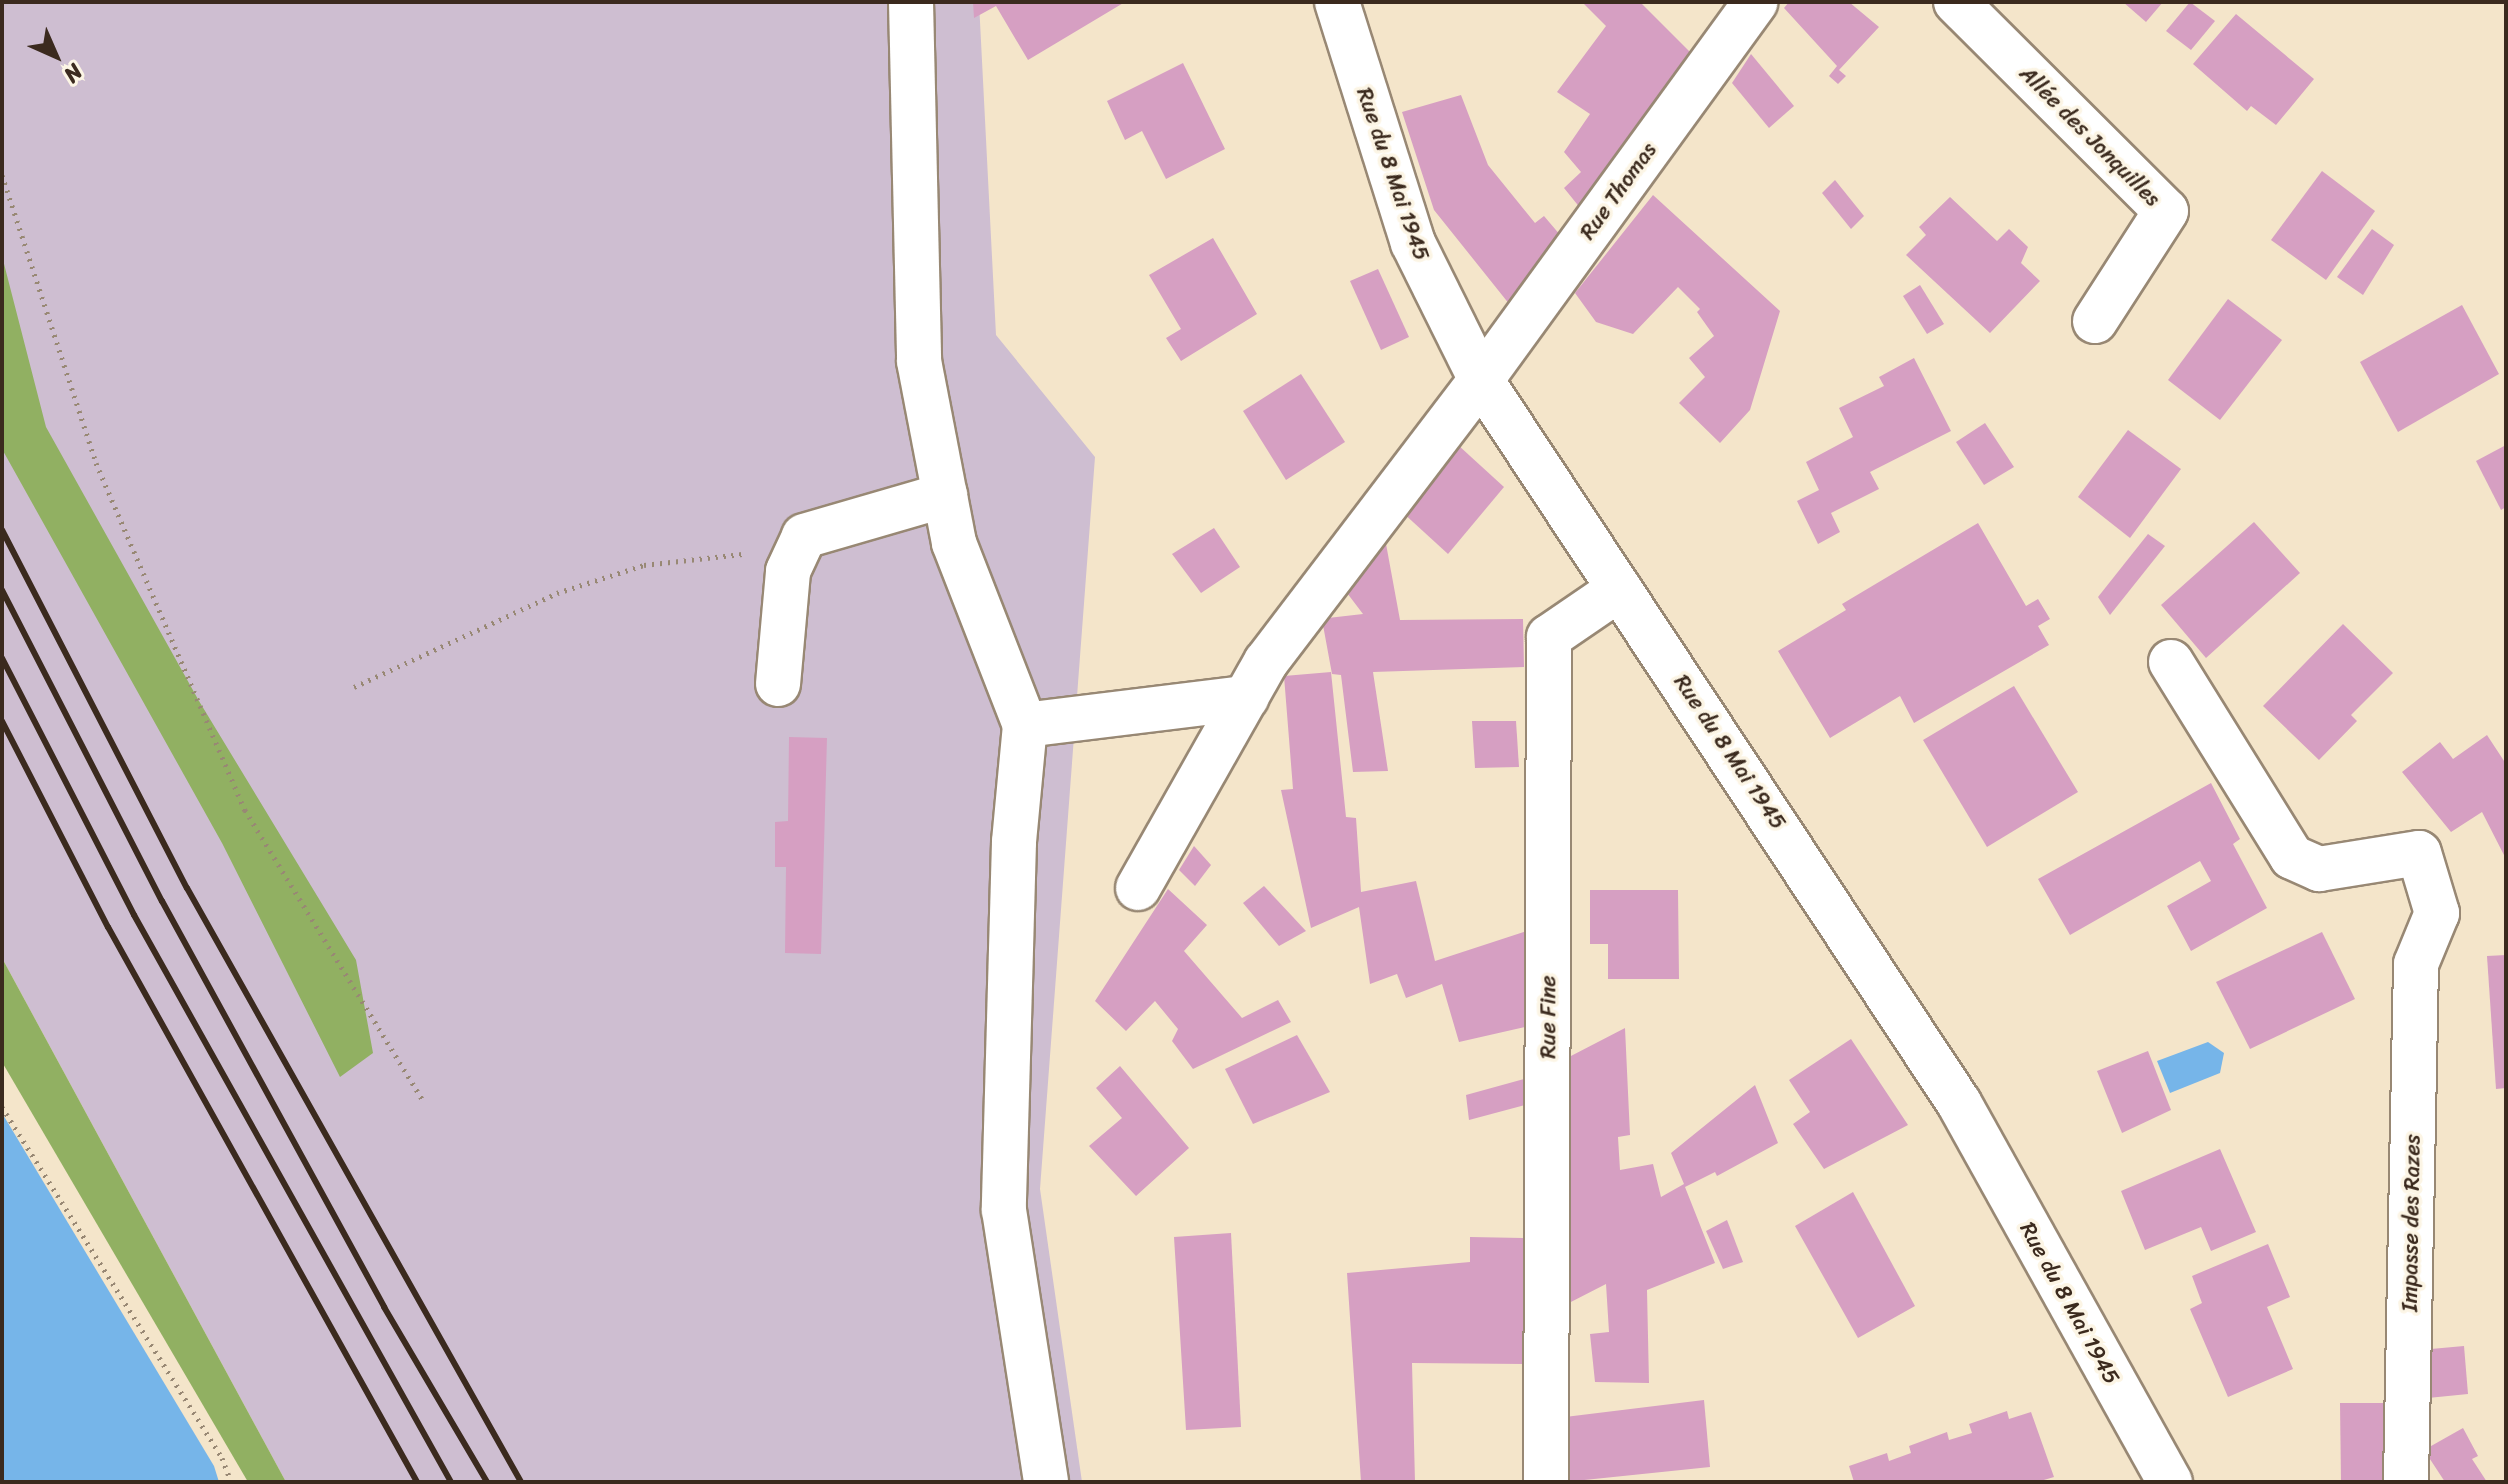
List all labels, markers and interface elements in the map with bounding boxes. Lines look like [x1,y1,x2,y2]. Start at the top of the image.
north arrow [16,16,96,96]
text: N [54,54,93,93]
street label: Allée des Jonquilles [2014,60,2166,212]
street label: Rue du 8 Mai 1945 [1351,84,1435,264]
street label: Rue Thomas [1574,137,1662,245]
street label: Rue du 8 Mai 1945 [1668,670,1792,834]
street label: Rue Fine [1535,975,1561,1059]
street label: Impasse des Razes [2396,1133,2426,1313]
street label: Rue du 8 Mai 1945 [2015,1217,2125,1389]

